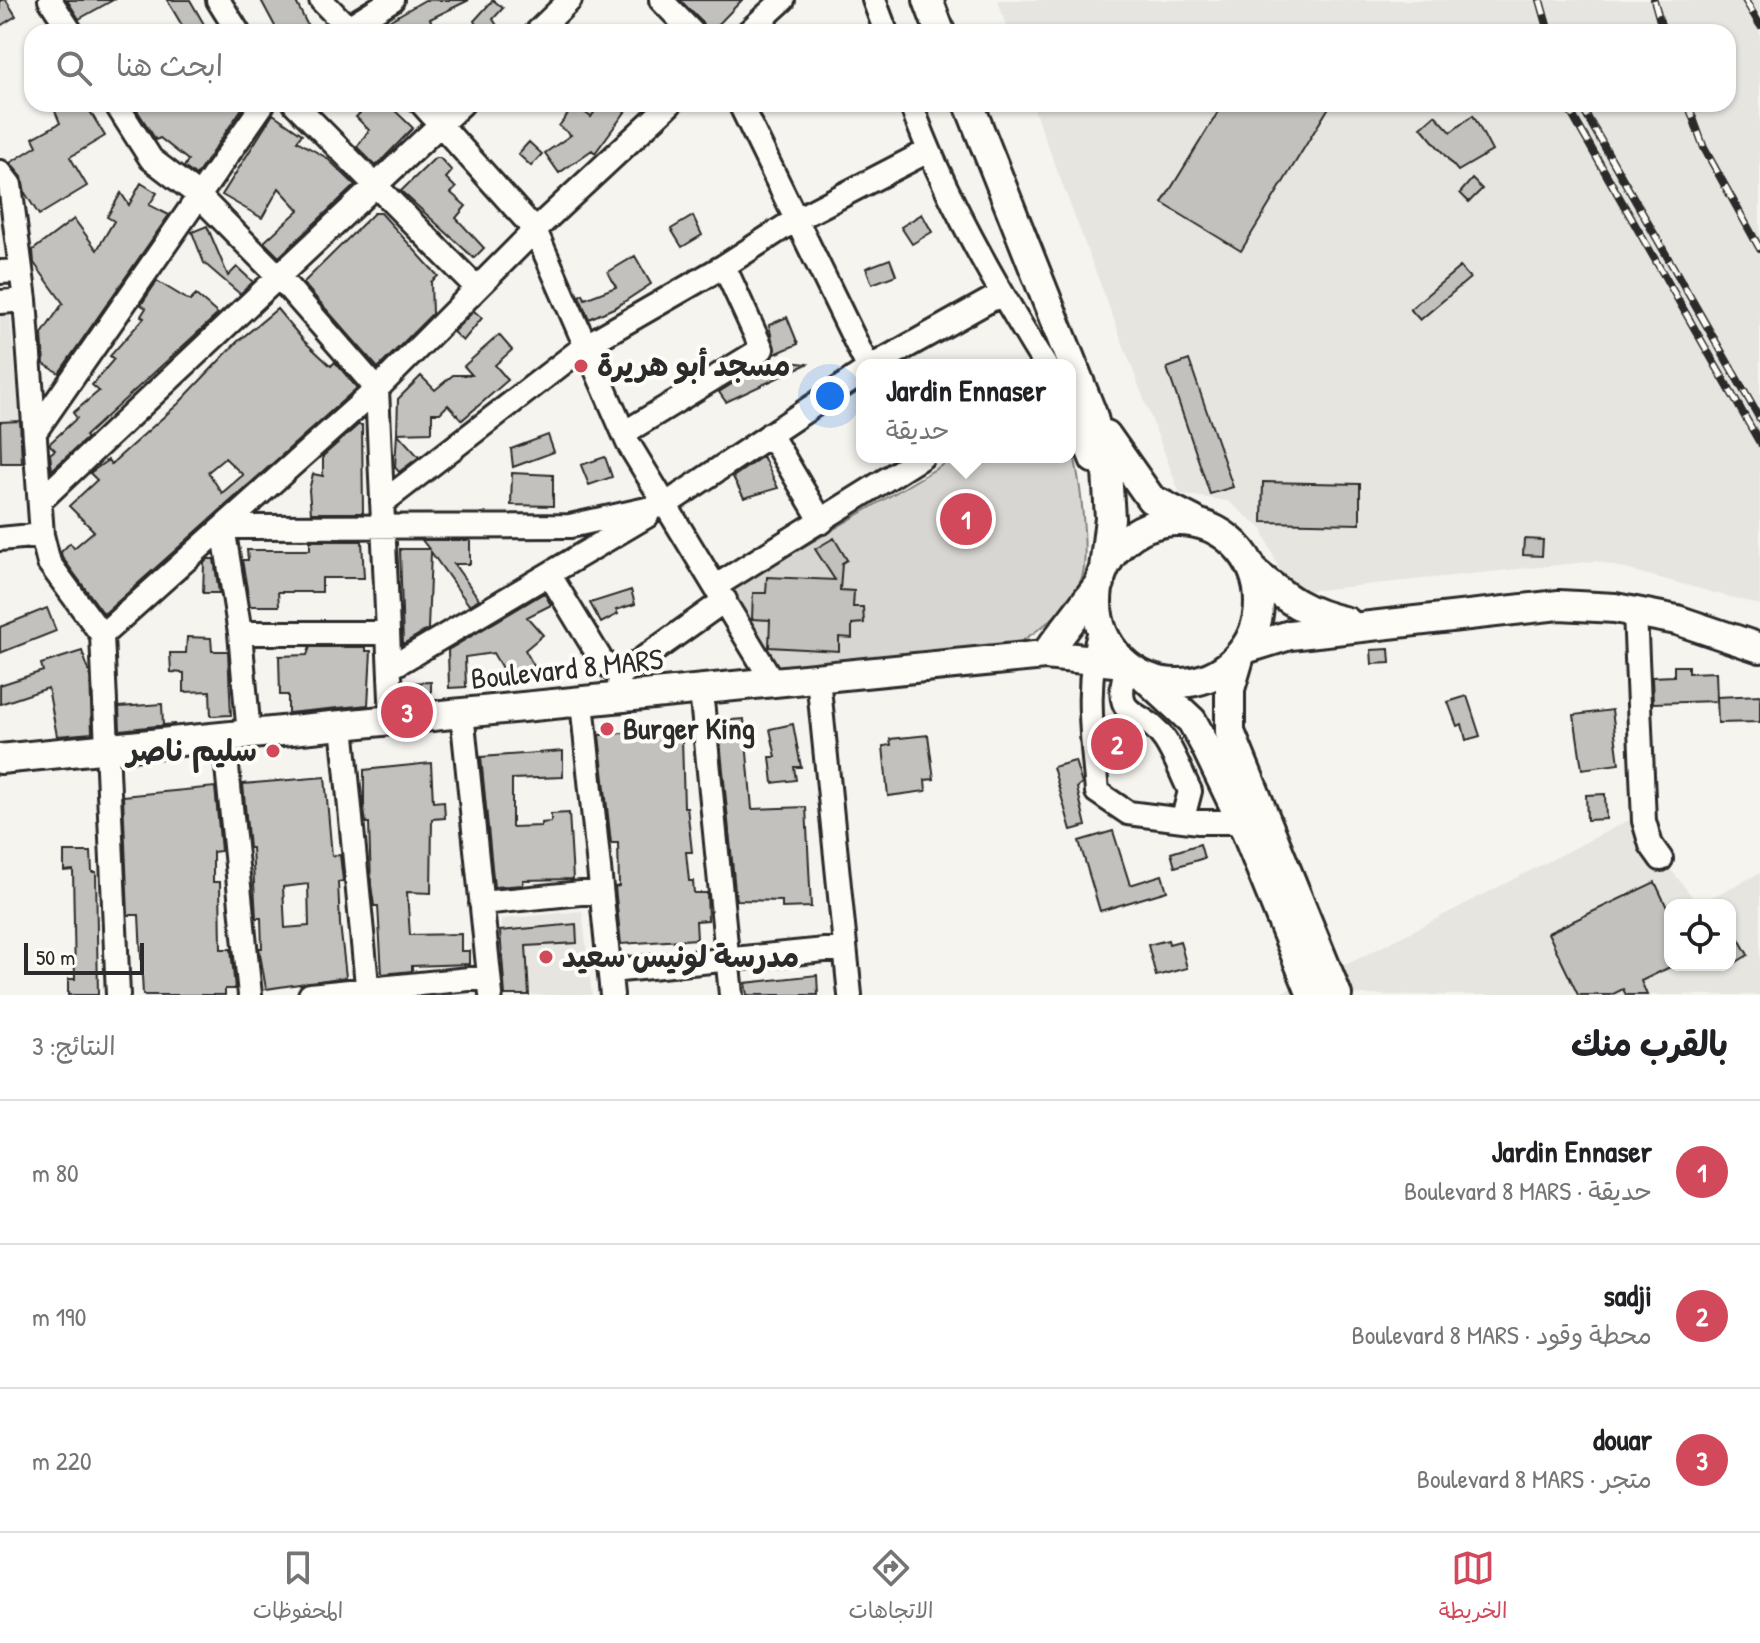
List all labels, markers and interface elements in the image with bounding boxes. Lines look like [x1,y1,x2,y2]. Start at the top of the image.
search box [24,24,1736,112]
text: ابحث هنا [116,45,223,85]
icon: search [52,46,96,90]
place label: مسجد أبو هريرة [597,345,790,385]
marker: مسجد أبو هريرة [572,357,590,375]
popup [856,359,1076,463]
text: Jardin Ennaser [886,370,1046,410]
your location [810,376,850,416]
text: حديقة [886,412,949,447]
pin: 1 [940,489,992,549]
street label: Boulevard 8 MARS [469,638,665,698]
pin: 3 [381,682,433,742]
place label: Burger King [623,708,755,749]
pin: 2 [1091,714,1143,774]
marker: Burger King [598,720,616,738]
place label: سليم ناصر [124,730,257,773]
marker: سليم ناصر [264,742,282,760]
map controls [1664,899,1736,971]
button: locate [1664,899,1736,971]
place label: مدرسة لونيس سعيد [562,936,799,976]
scale bar [24,939,144,975]
text: 50 m [36,942,75,972]
marker: مدرسة لونيس سعيد [537,948,555,966]
text: بالقرب منك [1571,1021,1728,1067]
text: النتائج: 3 [32,1028,116,1063]
text: Jardin Ennaser [1492,1131,1652,1171]
text: 80 m [32,1155,79,1190]
text: 1 [1697,1155,1707,1190]
text: حديقة · Boulevard 8 MARS [1404,1173,1652,1208]
text: sadji [1603,1275,1652,1315]
text: 190 m [32,1299,86,1334]
text: 2 [1696,1299,1708,1334]
text: محطة وقود · Boulevard 8 MARS [1352,1317,1652,1352]
text: douar [1593,1419,1652,1459]
text: 220 m [32,1443,92,1478]
text: 3 [1696,1443,1708,1478]
text: متجر · Boulevard 8 MARS [1417,1461,1652,1496]
tab: المحفوظات [253,1546,343,1630]
tab: الاتجاهات [849,1546,933,1630]
tab: الخريطة [1439,1546,1507,1630]

